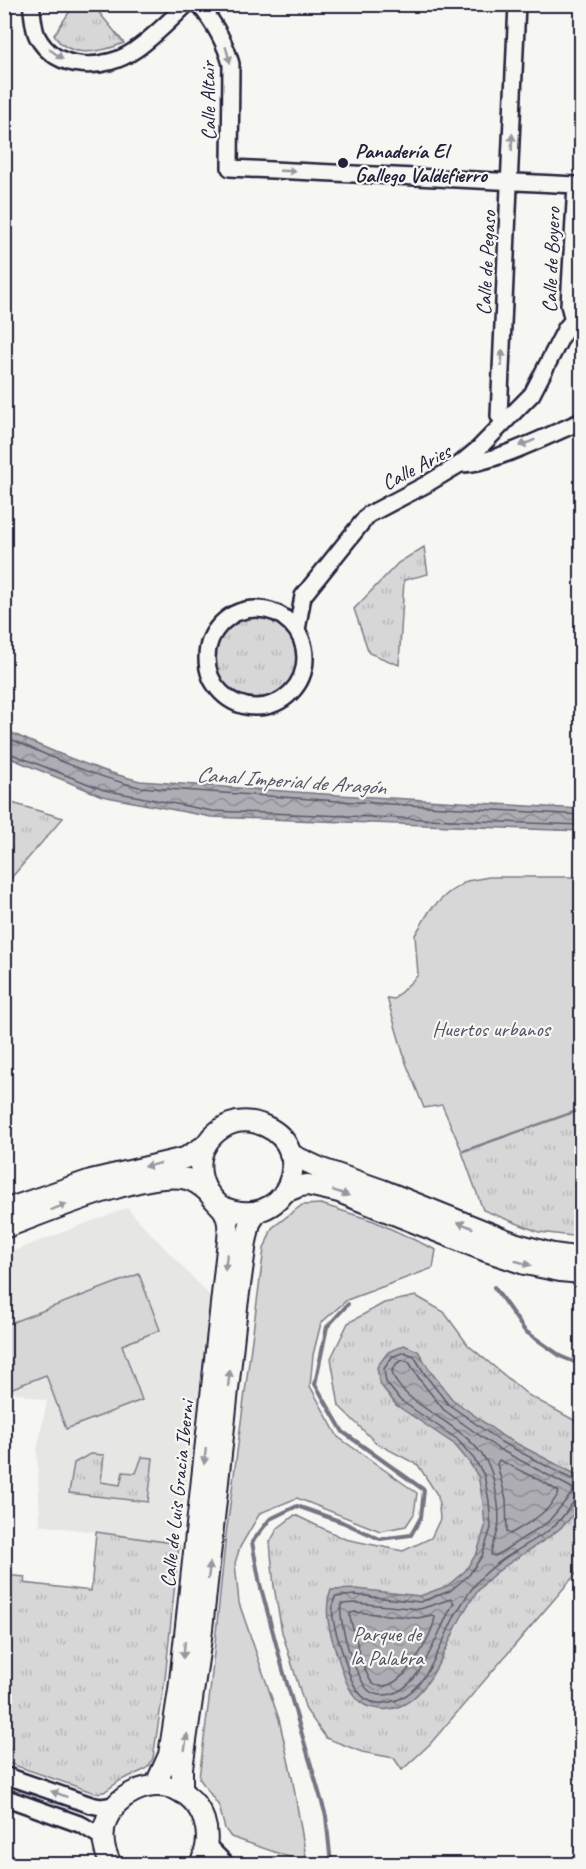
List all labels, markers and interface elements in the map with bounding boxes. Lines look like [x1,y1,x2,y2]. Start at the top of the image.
one-way arrow [224,45,234,64]
one-way arrow [48,48,63,60]
street label: Calle Altair [194,60,222,141]
one-way arrow [507,133,516,152]
place label: Panadería El Gallego Valdefierro [355,138,488,188]
marker: Panadería El Gallego Valdefierro [336,156,350,170]
one-way arrow [278,166,297,175]
street label: Calle de Boyero [536,205,566,313]
street label: Calle de Pegaso [470,208,502,316]
one-way arrow [497,348,506,367]
street label: Calle Aries [377,437,456,496]
one-way arrow [518,438,536,448]
water label: Canal Imperial de Aragón [195,760,388,802]
park label: Huertos urbanos [432,1016,552,1042]
one-way arrow [143,1161,162,1171]
one-way arrow [332,1189,350,1198]
one-way arrow [50,1202,68,1211]
one-way arrow [456,1220,474,1229]
one-way arrow [221,1253,231,1272]
one-way arrow [514,1259,532,1268]
one-way arrow [225,1368,234,1387]
street label: Calle de Luis Gracia Iberni [154,1396,200,1589]
one-way arrow [200,1447,210,1466]
one-way arrow [204,1562,213,1581]
park label: Parque de la Palabra [351,1621,425,1671]
one-way arrow [179,1640,188,1659]
one-way arrow [182,1733,191,1752]
one-way arrow [50,1789,68,1799]

